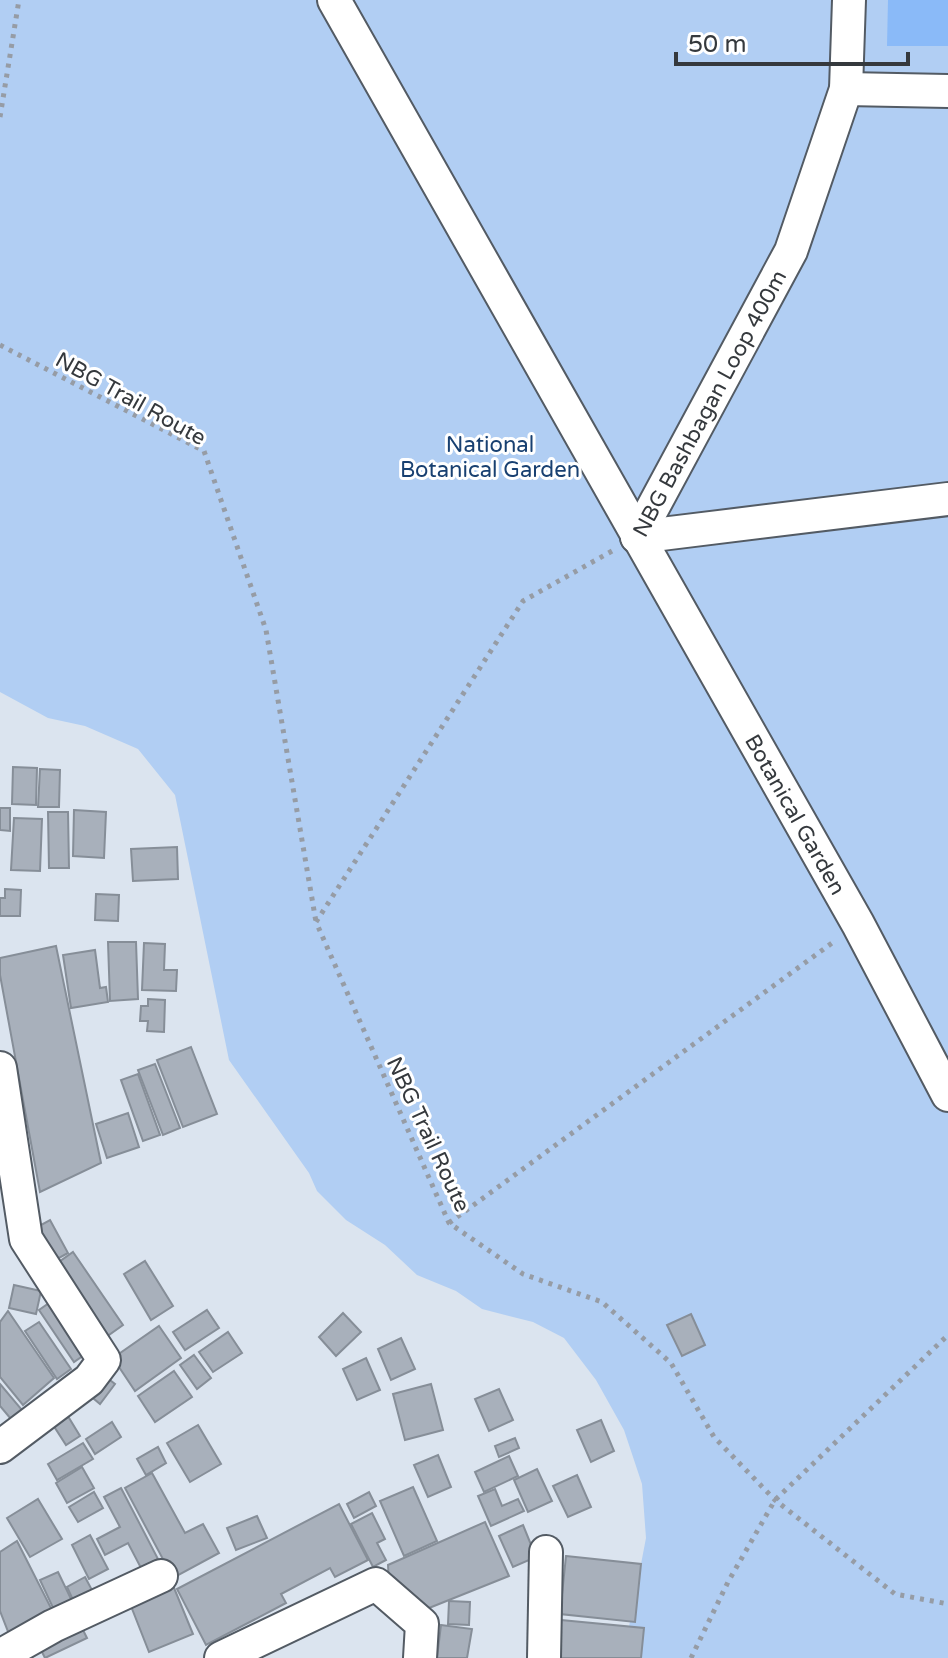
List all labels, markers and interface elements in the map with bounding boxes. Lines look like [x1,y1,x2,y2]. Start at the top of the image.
scale bar [676,16,908,66]
text: 50 m [688,30,746,59]
street label: NBG Bashbagan Loop 400m [628,266,792,542]
street label: NBG Trail Route [51,347,210,451]
park label: National Botanical Garden [400,432,580,483]
street label: Botanical Garden [739,730,851,900]
street label: NBG Trail Route [381,1053,475,1216]

